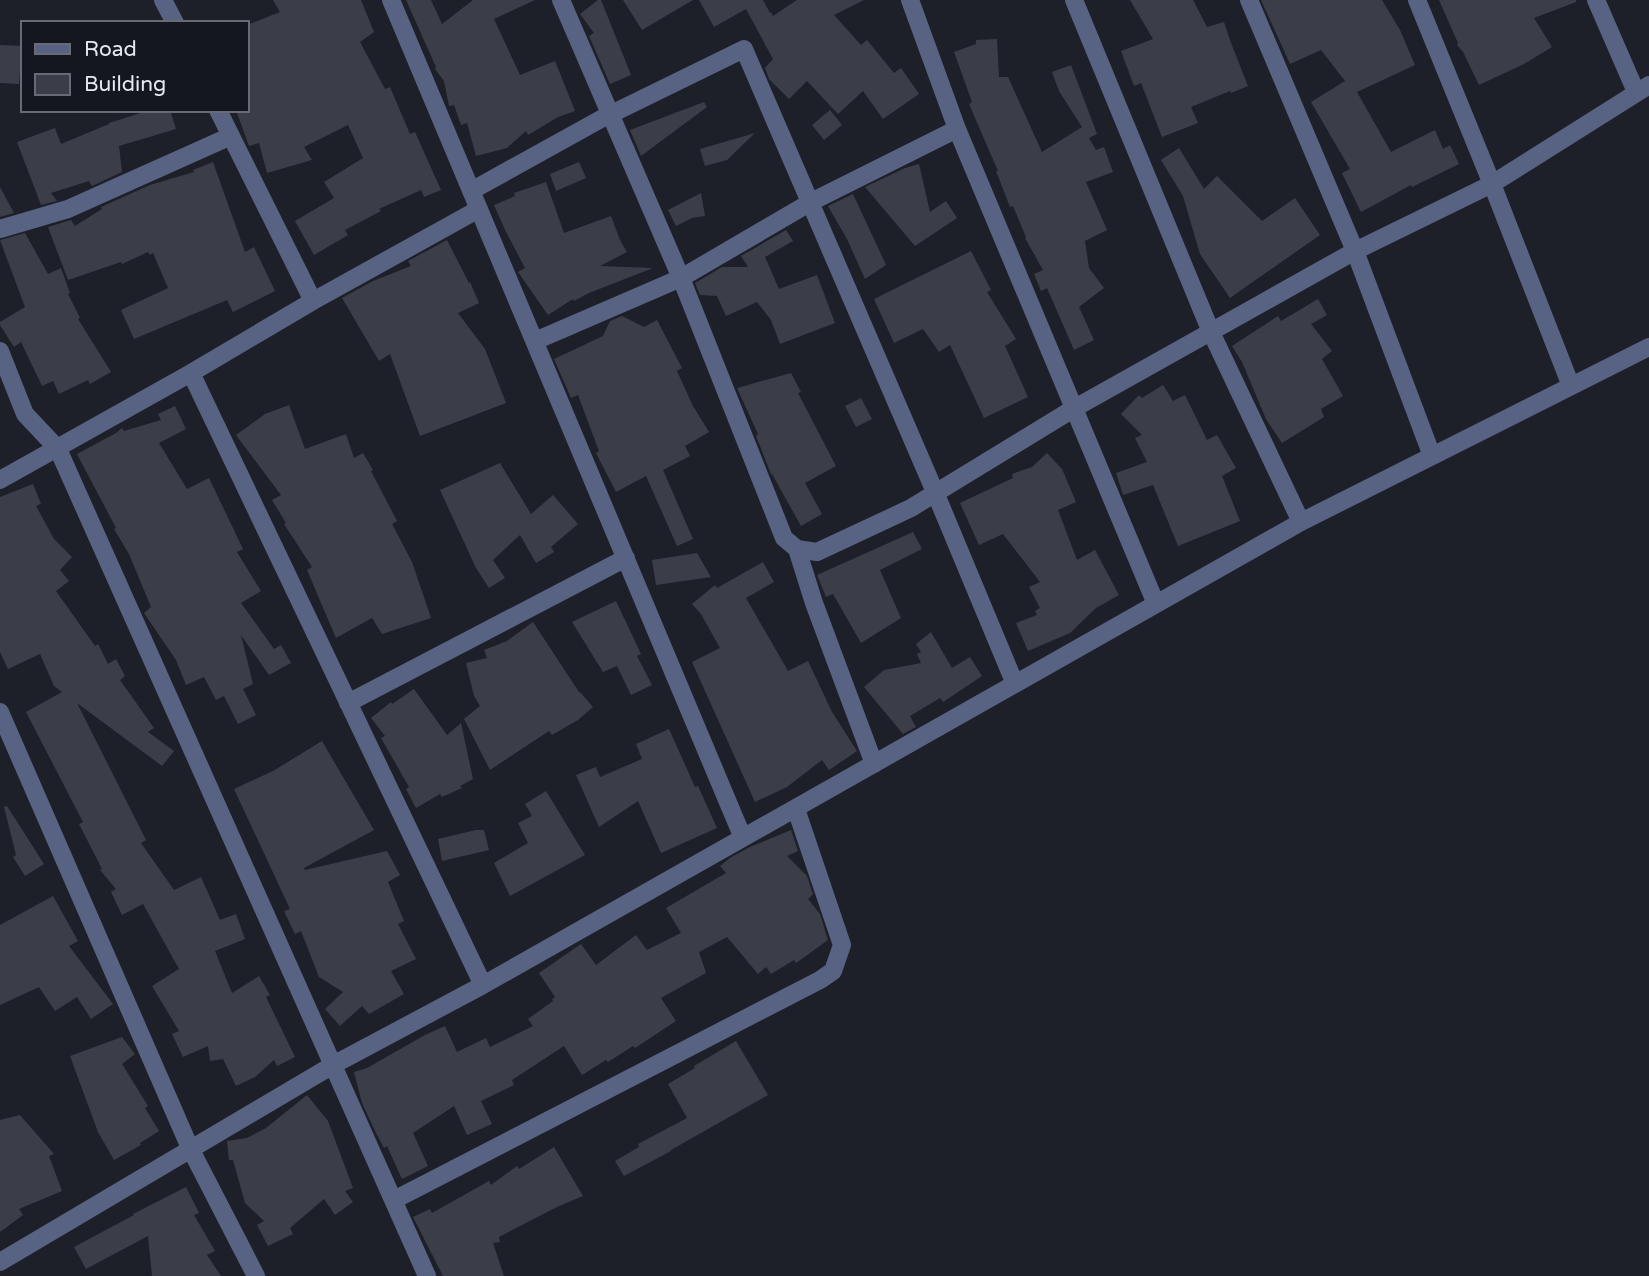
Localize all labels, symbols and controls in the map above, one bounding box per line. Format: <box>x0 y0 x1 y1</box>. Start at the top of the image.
legend <box>21 21 248 112</box>
text: Road <box>84 37 137 62</box>
text: Building <box>84 72 166 97</box>

